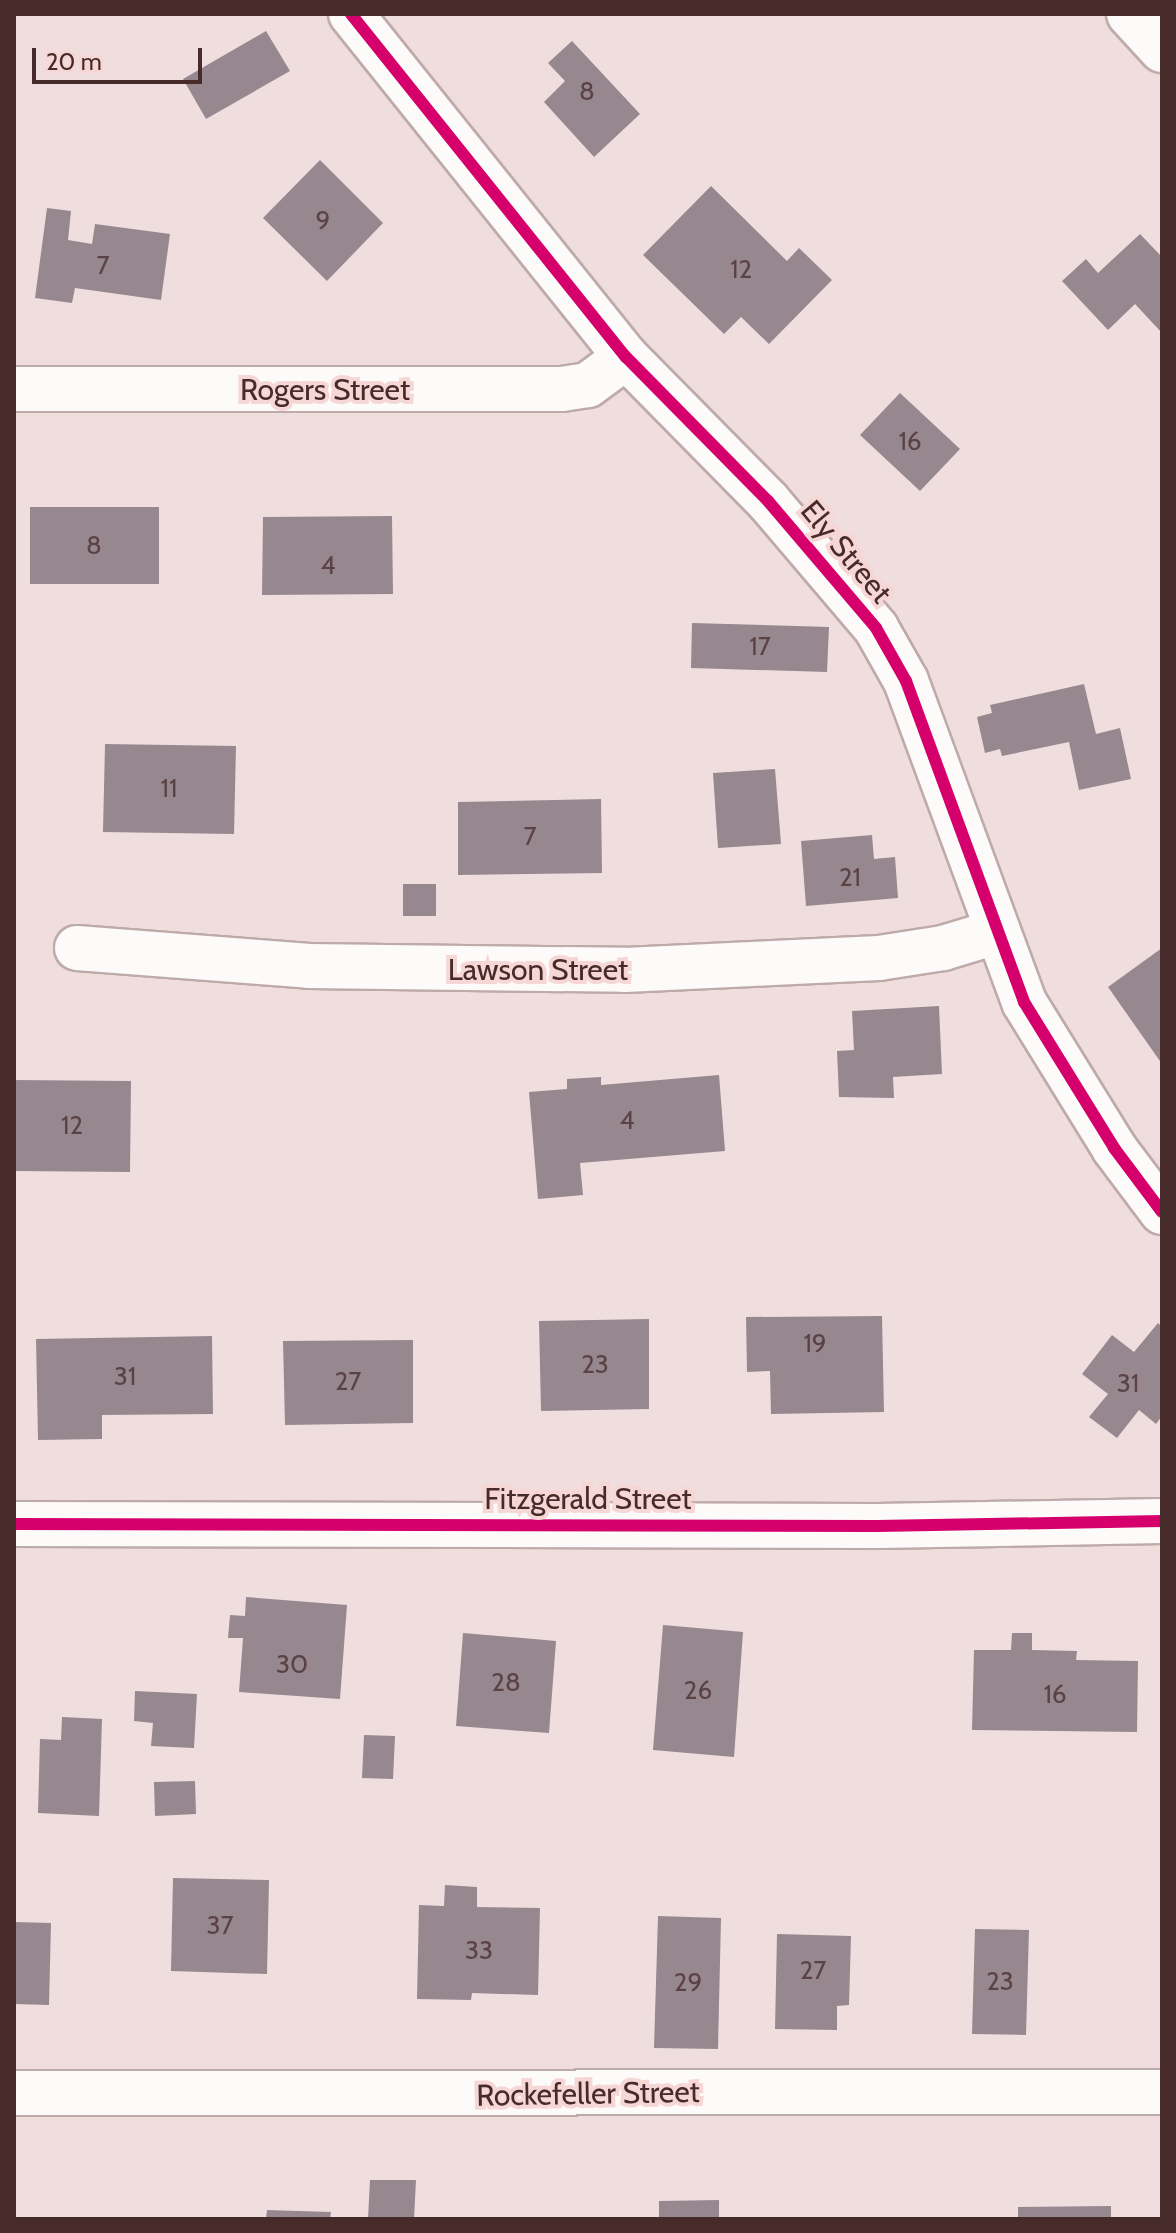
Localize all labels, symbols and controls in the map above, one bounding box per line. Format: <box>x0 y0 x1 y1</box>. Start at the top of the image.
scale bar <box>36 32 206 82</box>
text: 20 m <box>46 47 102 76</box>
house number: 8 <box>579 76 595 108</box>
house number: 9 <box>316 205 330 237</box>
house number: 7 <box>96 250 110 282</box>
house number: 12 <box>730 254 752 286</box>
street label: Rogers Street <box>240 372 410 408</box>
house number: 16 <box>898 426 922 458</box>
street label: Ely Street <box>793 494 899 610</box>
house number: 8 <box>86 530 102 562</box>
house number: 4 <box>320 550 336 582</box>
house number: 17 <box>749 631 771 663</box>
house number: 11 <box>161 773 177 805</box>
house number: 7 <box>523 821 537 853</box>
house number: 21 <box>839 862 861 894</box>
street label: Lawson Street <box>448 952 628 988</box>
house number: 4 <box>619 1105 635 1137</box>
house number: 12 <box>61 1110 83 1142</box>
house number: 19 <box>803 1328 827 1360</box>
house number: 23 <box>581 1349 609 1381</box>
house number: 31 <box>114 1361 136 1393</box>
house number: 27 <box>335 1366 361 1398</box>
house number: 31 <box>1117 1368 1139 1400</box>
street label: Fitzgerald Street <box>484 1481 692 1517</box>
house number: 30 <box>276 1649 308 1681</box>
house number: 28 <box>491 1667 521 1699</box>
house number: 26 <box>684 1675 712 1707</box>
house number: 16 <box>1043 1679 1067 1711</box>
house number: 37 <box>206 1910 234 1942</box>
house number: 33 <box>465 1935 493 1967</box>
house number: 27 <box>800 1955 826 1987</box>
house number: 23 <box>986 1966 1014 1998</box>
house number: 29 <box>674 1967 702 1999</box>
street label: Rockefeller Street <box>476 2074 700 2114</box>

